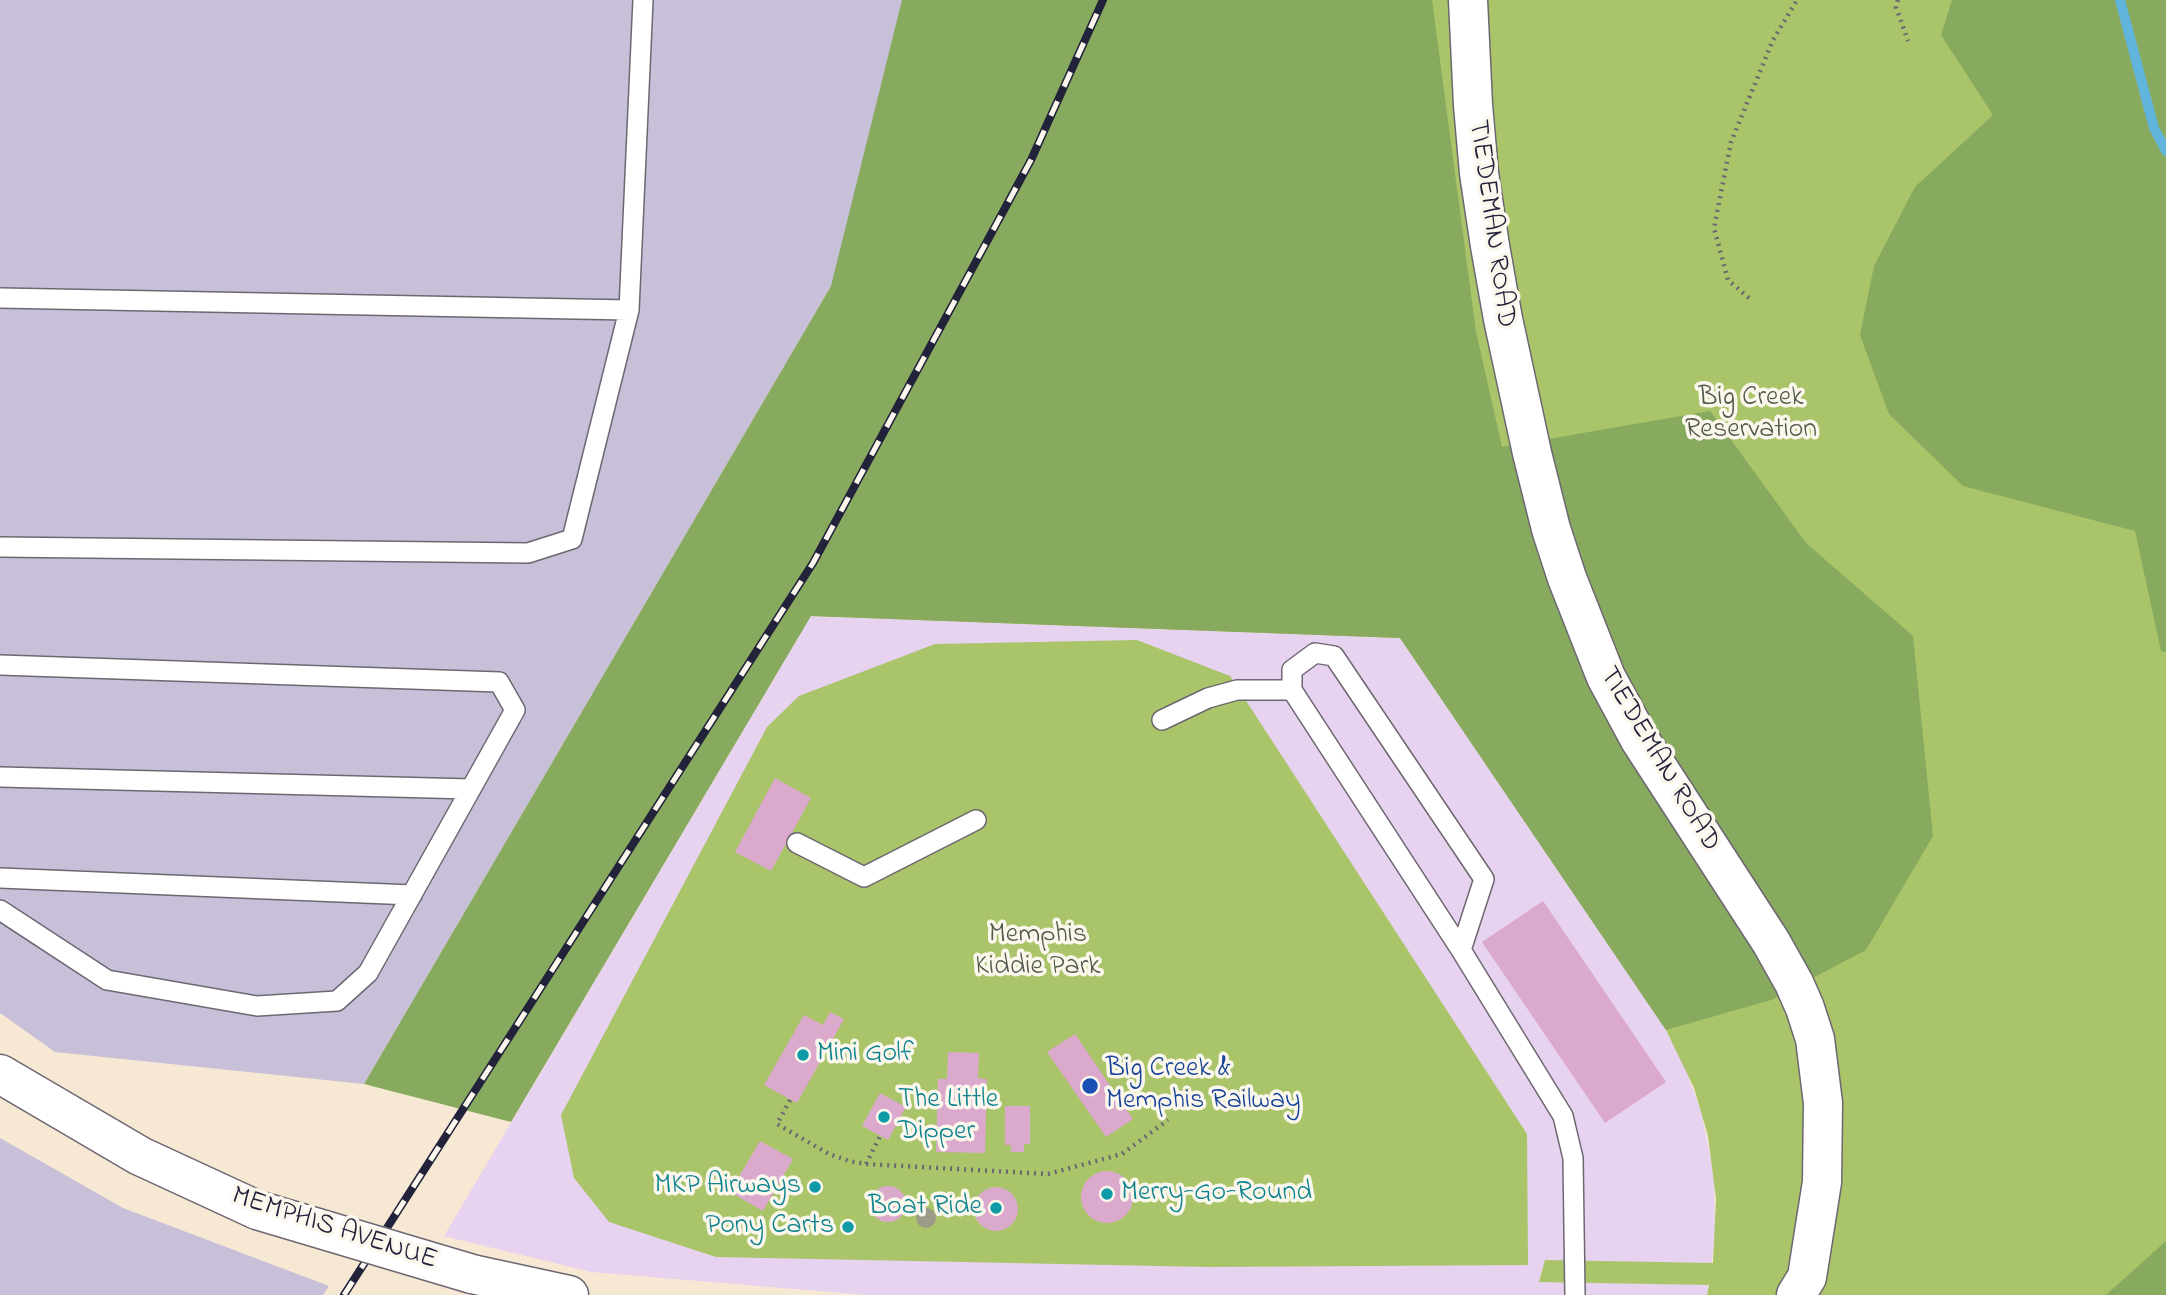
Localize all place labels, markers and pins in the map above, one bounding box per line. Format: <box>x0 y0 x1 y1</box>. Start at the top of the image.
place label: Mini Golf <box>817 1038 914 1072</box>
marker: Mini Golf <box>795 1047 811 1063</box>
place label: Big Creek & Memphis Railway <box>1106 1053 1301 1119</box>
marker: Big Creek & Memphis Railway <box>1080 1076 1100 1096</box>
place label: The Little Dipper <box>898 1084 998 1150</box>
marker: The Little Dipper <box>876 1109 892 1125</box>
place label: MKP Airways <box>655 1170 801 1204</box>
place label: Merry-Go-Round <box>1121 1177 1312 1211</box>
marker: MKP Airways <box>807 1179 823 1195</box>
marker: Merry-Go-Round <box>1099 1186 1115 1202</box>
place label: Boat Ride <box>868 1191 982 1225</box>
marker: Boat Ride <box>988 1200 1004 1216</box>
place label: Pony Carts <box>706 1210 834 1244</box>
marker: Pony Carts <box>840 1219 856 1235</box>

